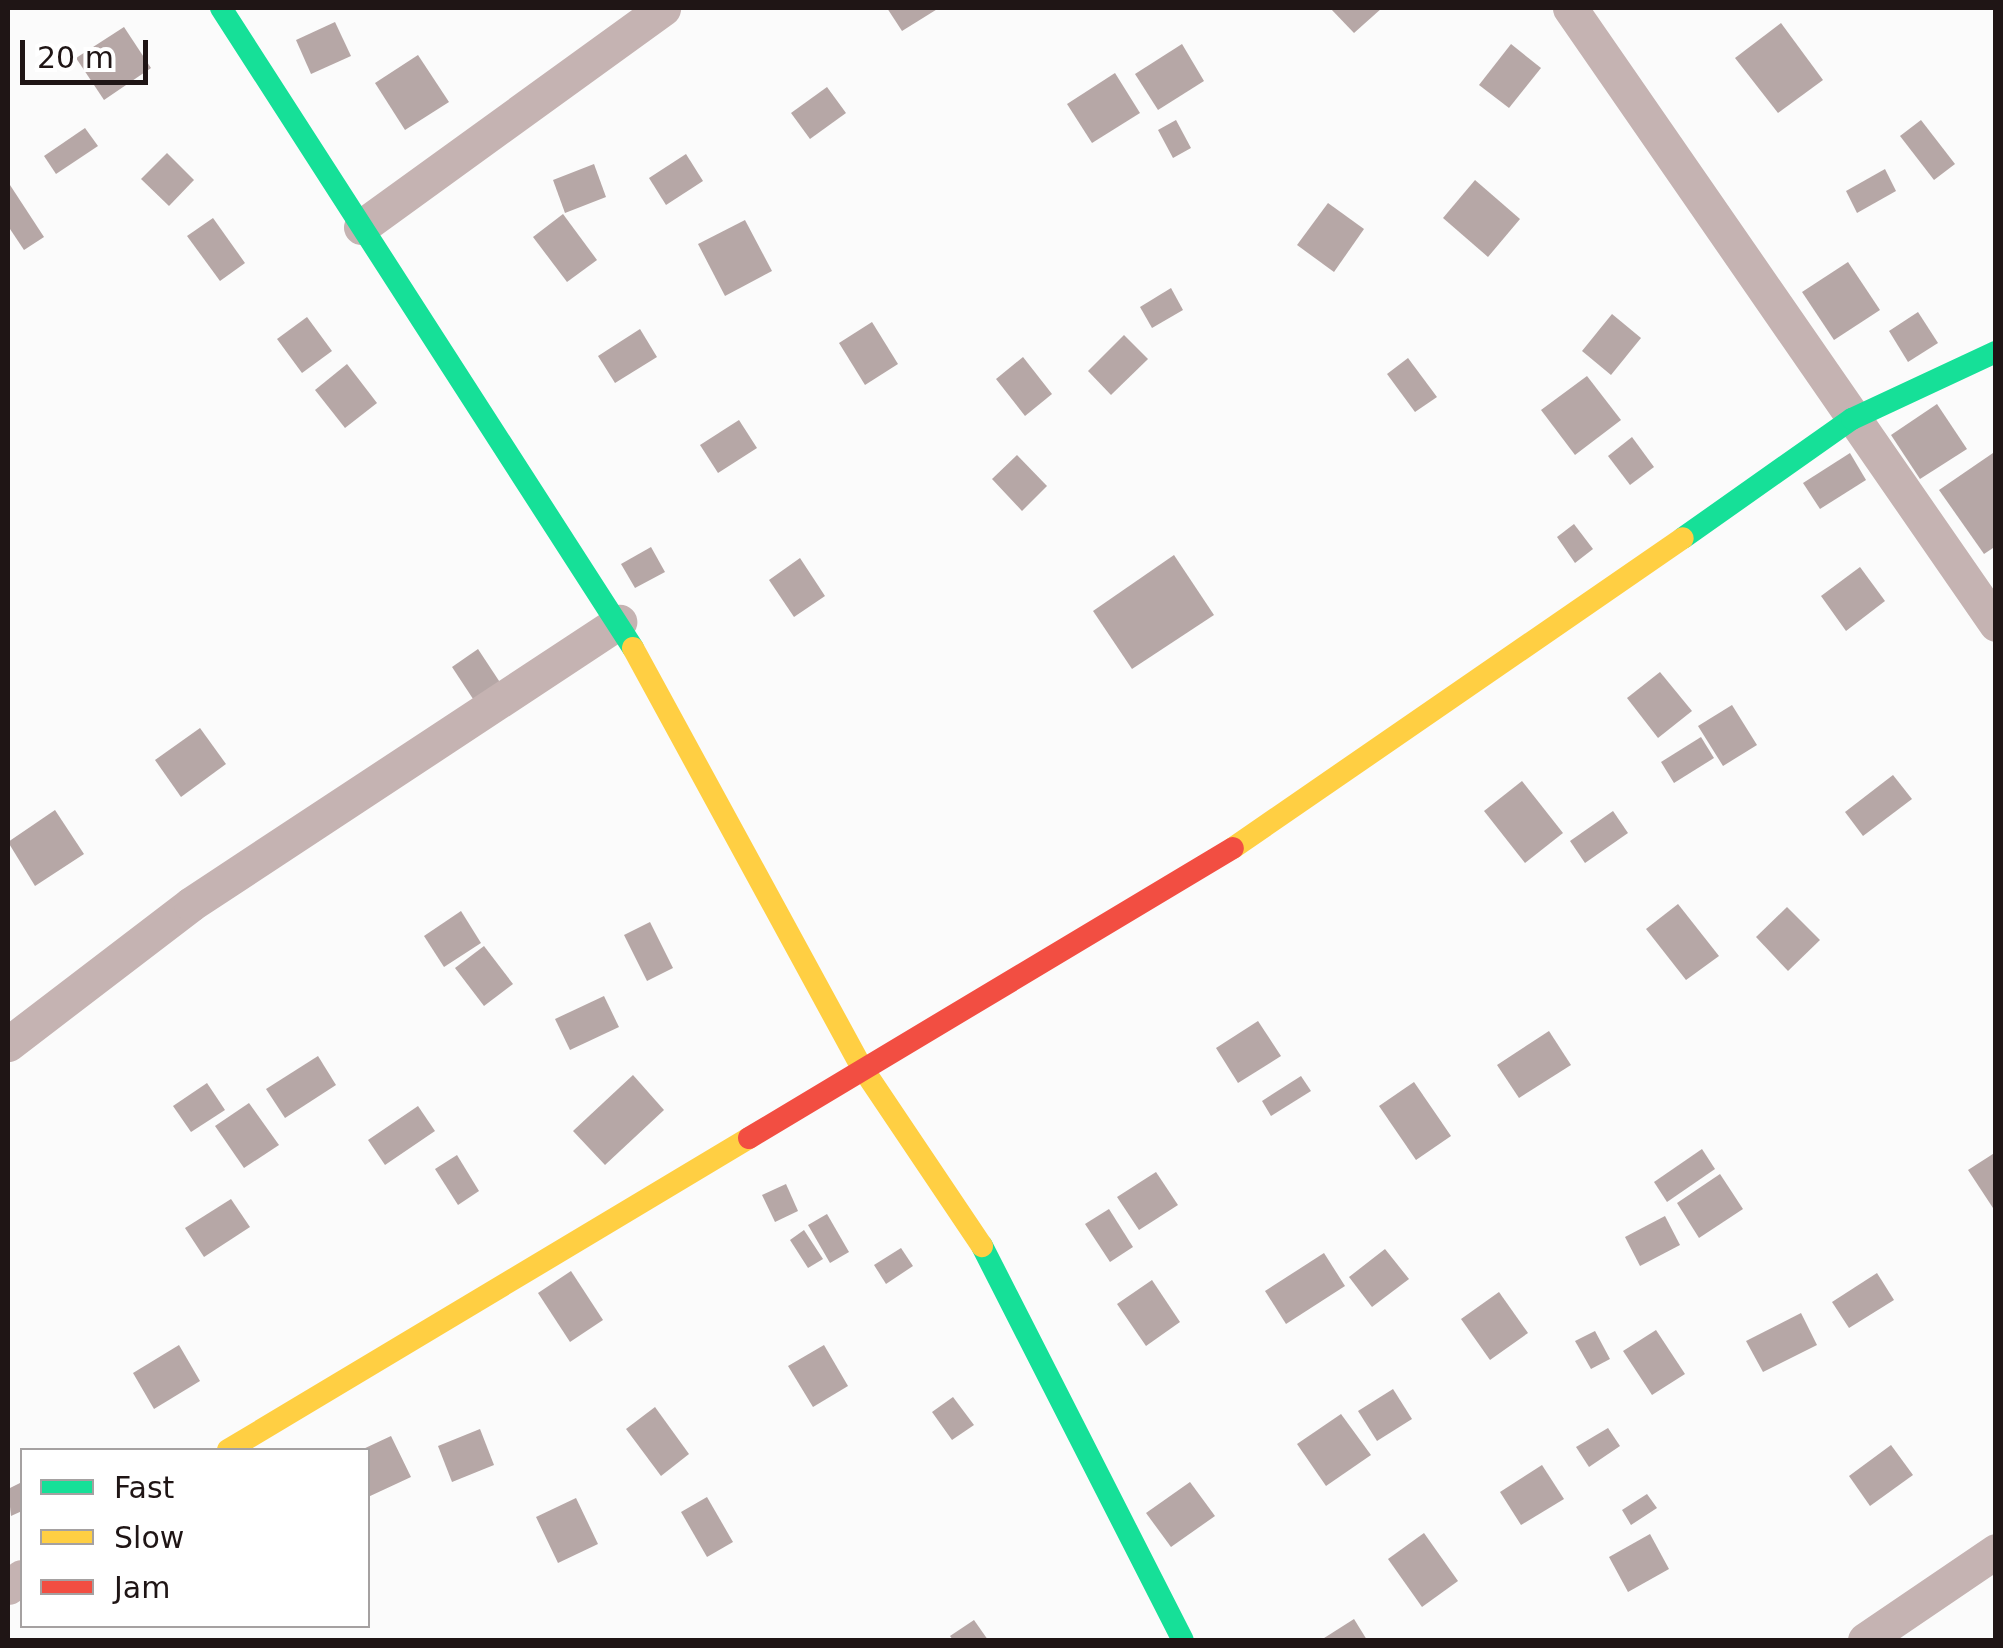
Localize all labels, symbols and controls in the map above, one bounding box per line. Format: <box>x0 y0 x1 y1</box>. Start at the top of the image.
scale bar <box>25 20 152 82</box>
text: 20 m <box>37 40 114 75</box>
legend <box>20 1448 370 1628</box>
text: Fast <box>114 1470 174 1505</box>
text: Slow <box>114 1520 184 1555</box>
text: Jam <box>114 1570 170 1605</box>

